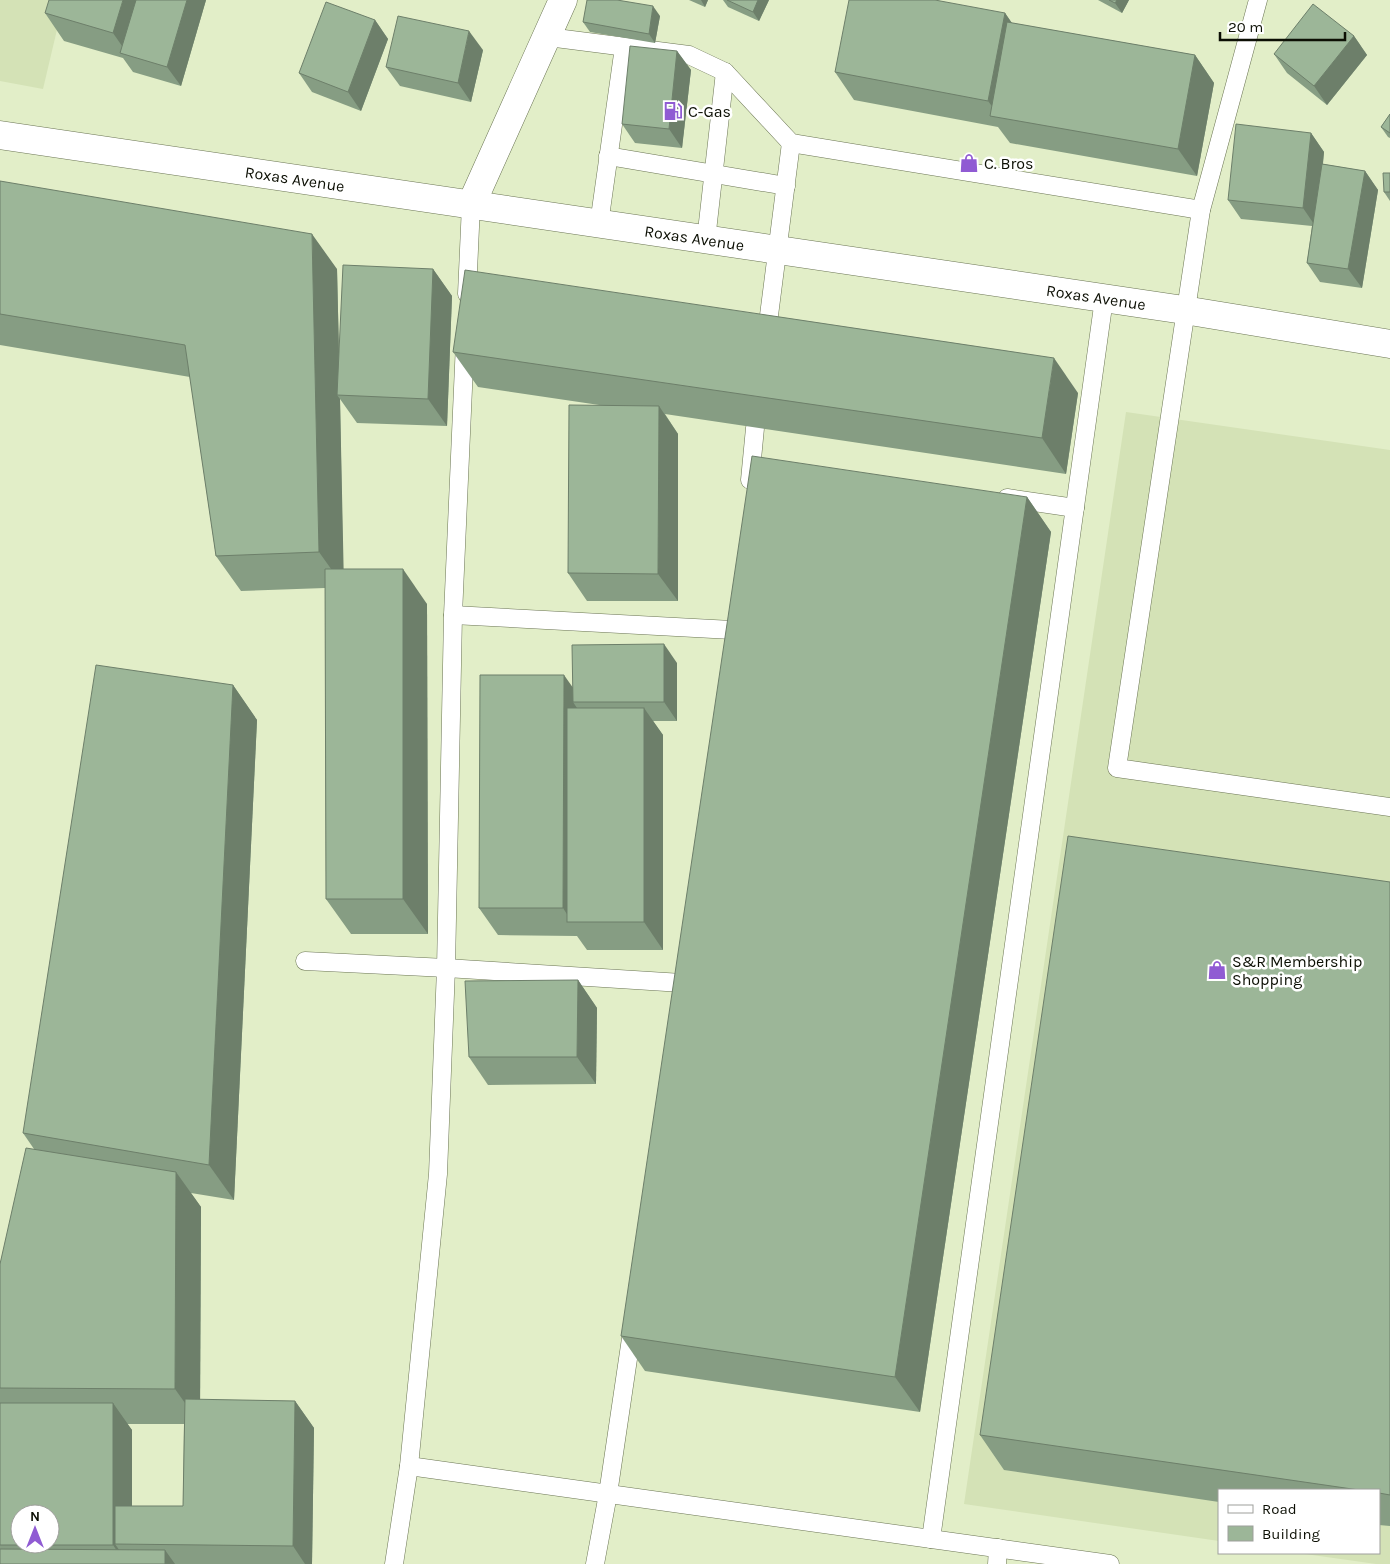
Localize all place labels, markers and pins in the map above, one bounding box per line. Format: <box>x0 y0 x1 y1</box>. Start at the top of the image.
fuel station icon: C-Gas <box>662 100 684 122</box>
place label: C-Gas <box>688 102 731 121</box>
shop icon: C. Bros <box>958 152 980 174</box>
place label: C. Bros <box>984 154 1033 173</box>
place label: S&R Membership Shopping <box>1232 952 1362 989</box>
shop icon: S&R Membership Shopping <box>1206 959 1228 981</box>

